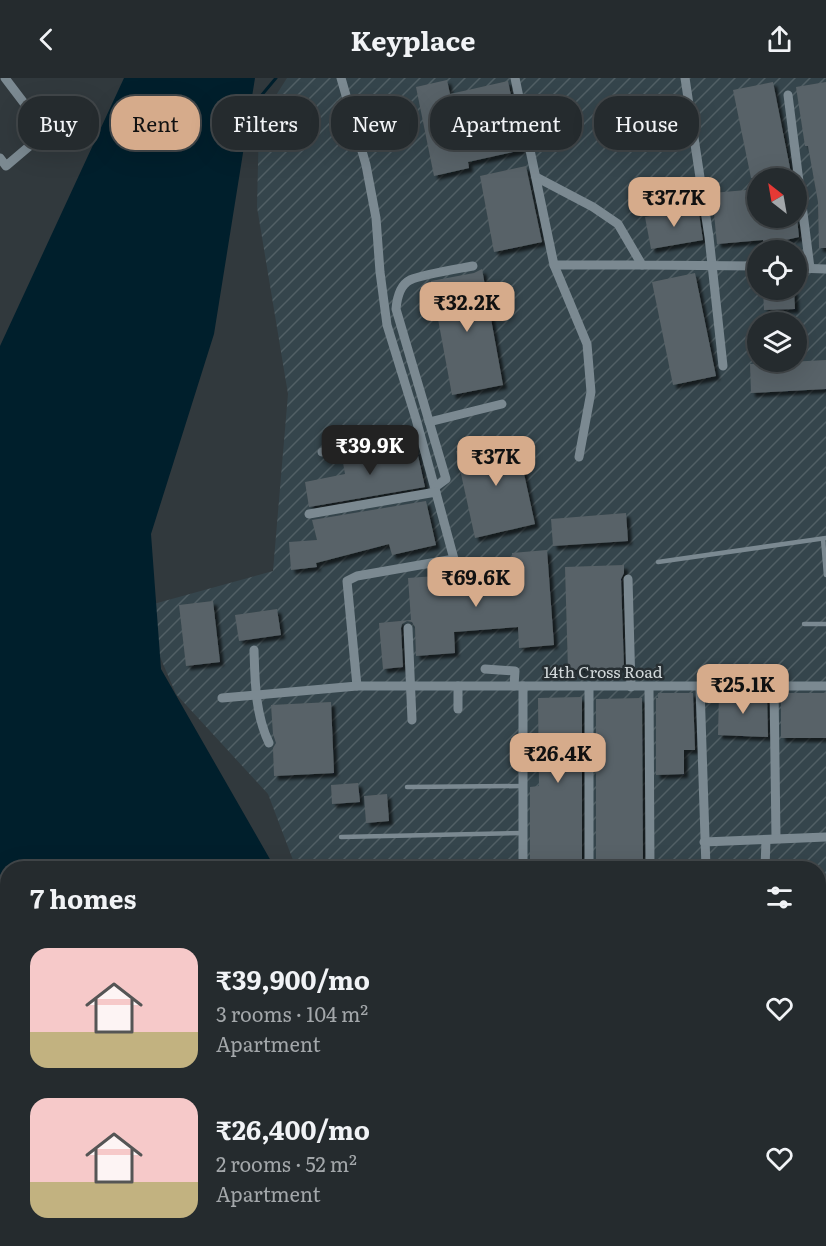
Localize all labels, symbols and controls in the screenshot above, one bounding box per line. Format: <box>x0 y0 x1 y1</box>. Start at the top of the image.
text: Keyplace <box>351 19 475 59</box>
icon: back <box>30 23 63 56</box>
icon: share <box>763 23 796 56</box>
chip: Buy <box>18 96 99 150</box>
chip: Rent <box>111 96 200 150</box>
chip: Filters <box>212 96 319 150</box>
chip: New <box>331 96 418 150</box>
chip: Apartment <box>430 96 582 150</box>
chip: House <box>594 96 699 150</box>
north arrow <box>747 168 807 228</box>
map controls <box>747 168 807 372</box>
pin: ₹37.7K <box>625 177 723 228</box>
text: ₹37.7K <box>642 181 706 211</box>
button: locate <box>747 240 807 300</box>
pin: ₹32.2K <box>418 282 516 333</box>
text: ₹32.2K <box>434 286 500 316</box>
button: layers <box>747 312 807 372</box>
pin: ₹39.9K <box>321 425 419 476</box>
text: ₹39.9K <box>336 429 404 459</box>
pin: ₹37K <box>460 436 532 487</box>
text: ₹37K <box>471 440 521 470</box>
pin: ₹69.6K <box>427 557 525 608</box>
text: ₹69.6K <box>441 561 511 591</box>
street label: 14th Cross Road <box>543 659 663 683</box>
pin: ₹25.1K <box>694 664 792 715</box>
text: ₹25.1K <box>711 668 775 698</box>
pin: ₹26.4K <box>509 733 607 784</box>
text: ₹26.4K <box>524 737 592 767</box>
text: 7 homes <box>30 878 136 917</box>
icon: filters <box>763 881 796 914</box>
text: ₹39,900/mo <box>216 959 370 998</box>
icon: home <box>78 972 150 1044</box>
icon: heart <box>763 992 796 1025</box>
text: 3 rooms · 104 m² <box>216 998 368 1028</box>
text: Apartment <box>216 1028 321 1058</box>
text: ₹26,400/mo <box>216 1109 370 1148</box>
icon: home <box>78 1122 150 1194</box>
icon: heart <box>763 1142 796 1175</box>
text: 2 rooms · 52 m² <box>216 1148 357 1178</box>
text: Apartment <box>216 1178 321 1208</box>

